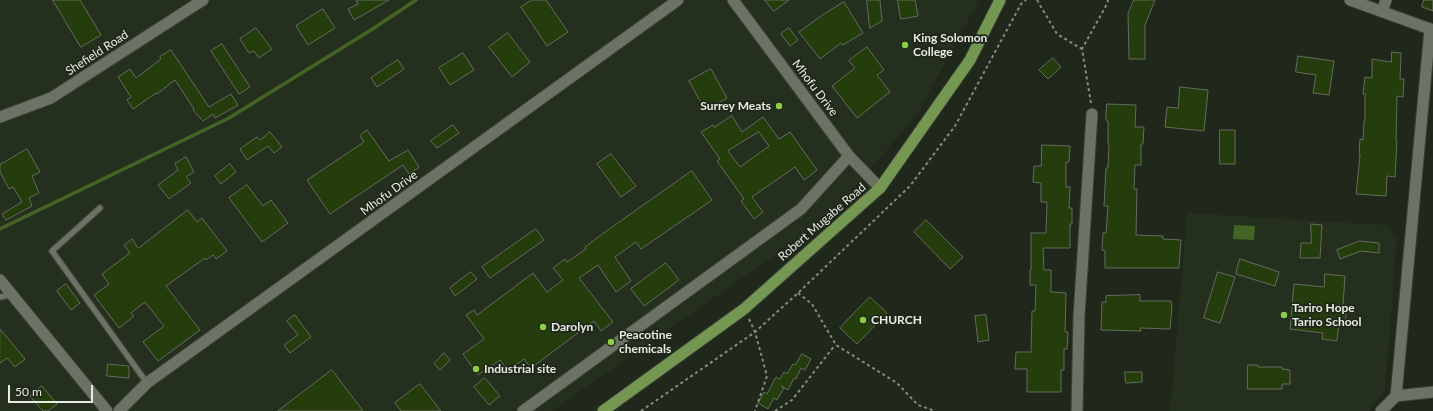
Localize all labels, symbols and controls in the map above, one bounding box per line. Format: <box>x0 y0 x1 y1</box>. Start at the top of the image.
street label: Shefield Road <box>63 27 131 79</box>
place label: King Solomon College <box>913 31 987 59</box>
marker: King Solomon College <box>900 40 910 50</box>
street label: Mhofu Drive <box>789 57 841 119</box>
place label: Surrey Meats <box>700 99 771 113</box>
marker: Surrey Meats <box>774 101 784 111</box>
street label: Mhofu Drive <box>358 167 420 219</box>
street label: Robert Mugabe Road <box>775 180 869 264</box>
place label: Tariro Hope Tariro School <box>1292 301 1361 329</box>
marker: Tariro Hope Tariro School <box>1279 310 1289 320</box>
place label: CHURCH <box>871 313 922 327</box>
marker: CHURCH <box>858 315 868 325</box>
place label: Darolyn <box>551 320 593 334</box>
marker: Darolyn <box>538 322 548 332</box>
place label: Peacotine chemicals <box>619 328 672 356</box>
marker: Peacotine chemicals <box>606 337 616 347</box>
place label: Industrial site <box>484 362 556 376</box>
marker: Industrial site <box>471 364 481 374</box>
scale bar <box>10 377 95 403</box>
text: 50 m <box>15 384 42 399</box>

